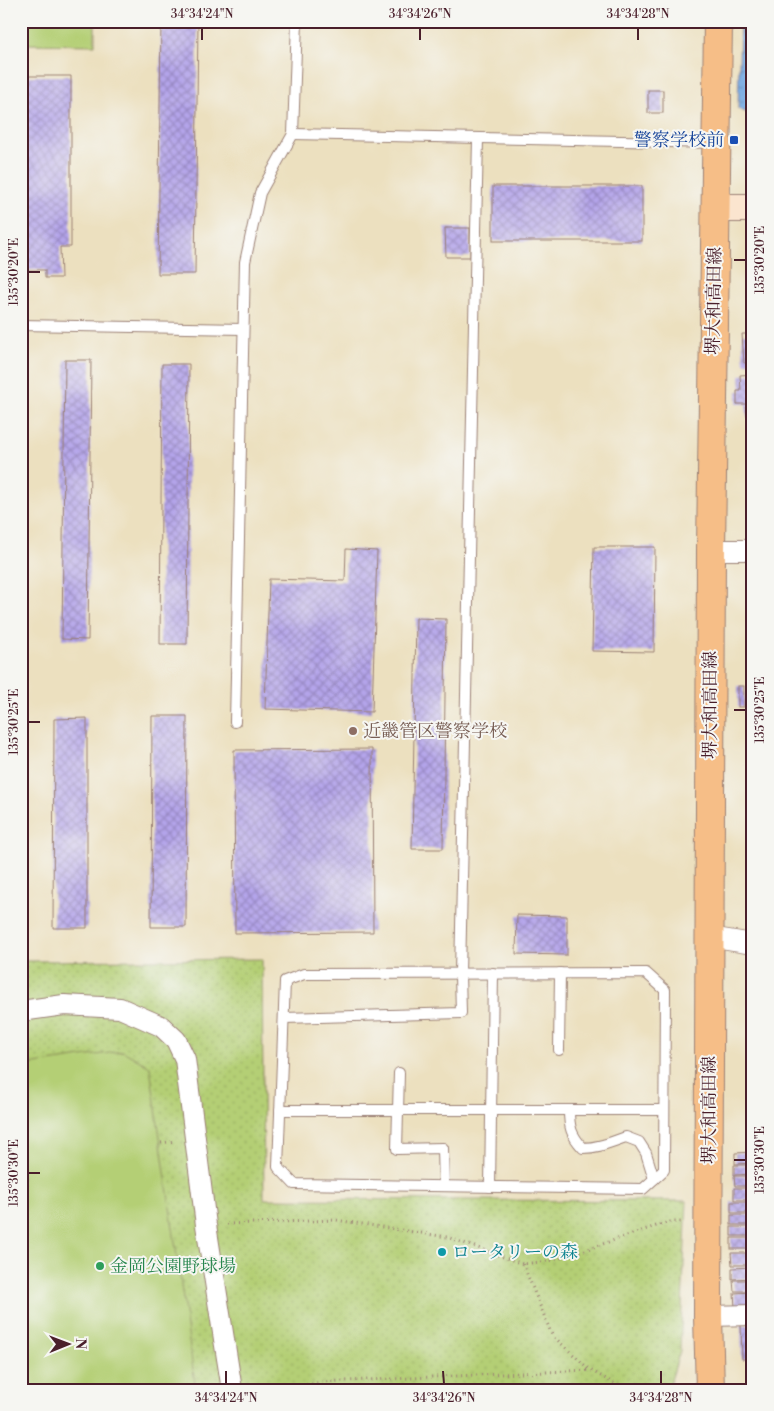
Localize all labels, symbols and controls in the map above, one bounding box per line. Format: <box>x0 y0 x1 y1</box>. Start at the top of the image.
text: 34°34'24"N <box>171 7 233 22</box>
text: 34°34'26"N <box>389 7 451 22</box>
text: 34°34'28"N <box>607 7 669 22</box>
place label: 警察学校前 <box>634 129 724 152</box>
marker: 警察学校前 <box>728 134 740 146</box>
text: 135°30'20"E <box>753 226 768 294</box>
text: 135°30'20"E <box>7 238 22 306</box>
street label: 堺大和高田線 <box>702 247 726 355</box>
street label: 堺大和高田線 <box>699 651 722 759</box>
text: 135°30'25"E <box>753 677 768 743</box>
text: 135°30'25"E <box>7 689 22 755</box>
place label: 近畿管区警察学校 <box>363 720 507 743</box>
marker: 近畿管区警察学校 <box>347 725 359 737</box>
street label: 堺大和高田線 <box>698 1056 721 1164</box>
text: 135°30'30"E <box>753 1126 768 1194</box>
text: 135°30'30"E <box>7 1139 22 1207</box>
place label: ロータリーの森 <box>452 1241 578 1264</box>
marker: ロータリーの森 <box>436 1246 448 1258</box>
place label: 金岡公園野球場 <box>110 1255 236 1278</box>
marker: 金岡公園野球場 <box>94 1260 106 1272</box>
north arrow <box>42 1318 92 1368</box>
text: N <box>71 1338 89 1349</box>
text: 34°34'24"N <box>195 1391 257 1406</box>
text: 34°34'26"N <box>413 1391 475 1406</box>
text: 34°34'28"N <box>630 1391 692 1406</box>

